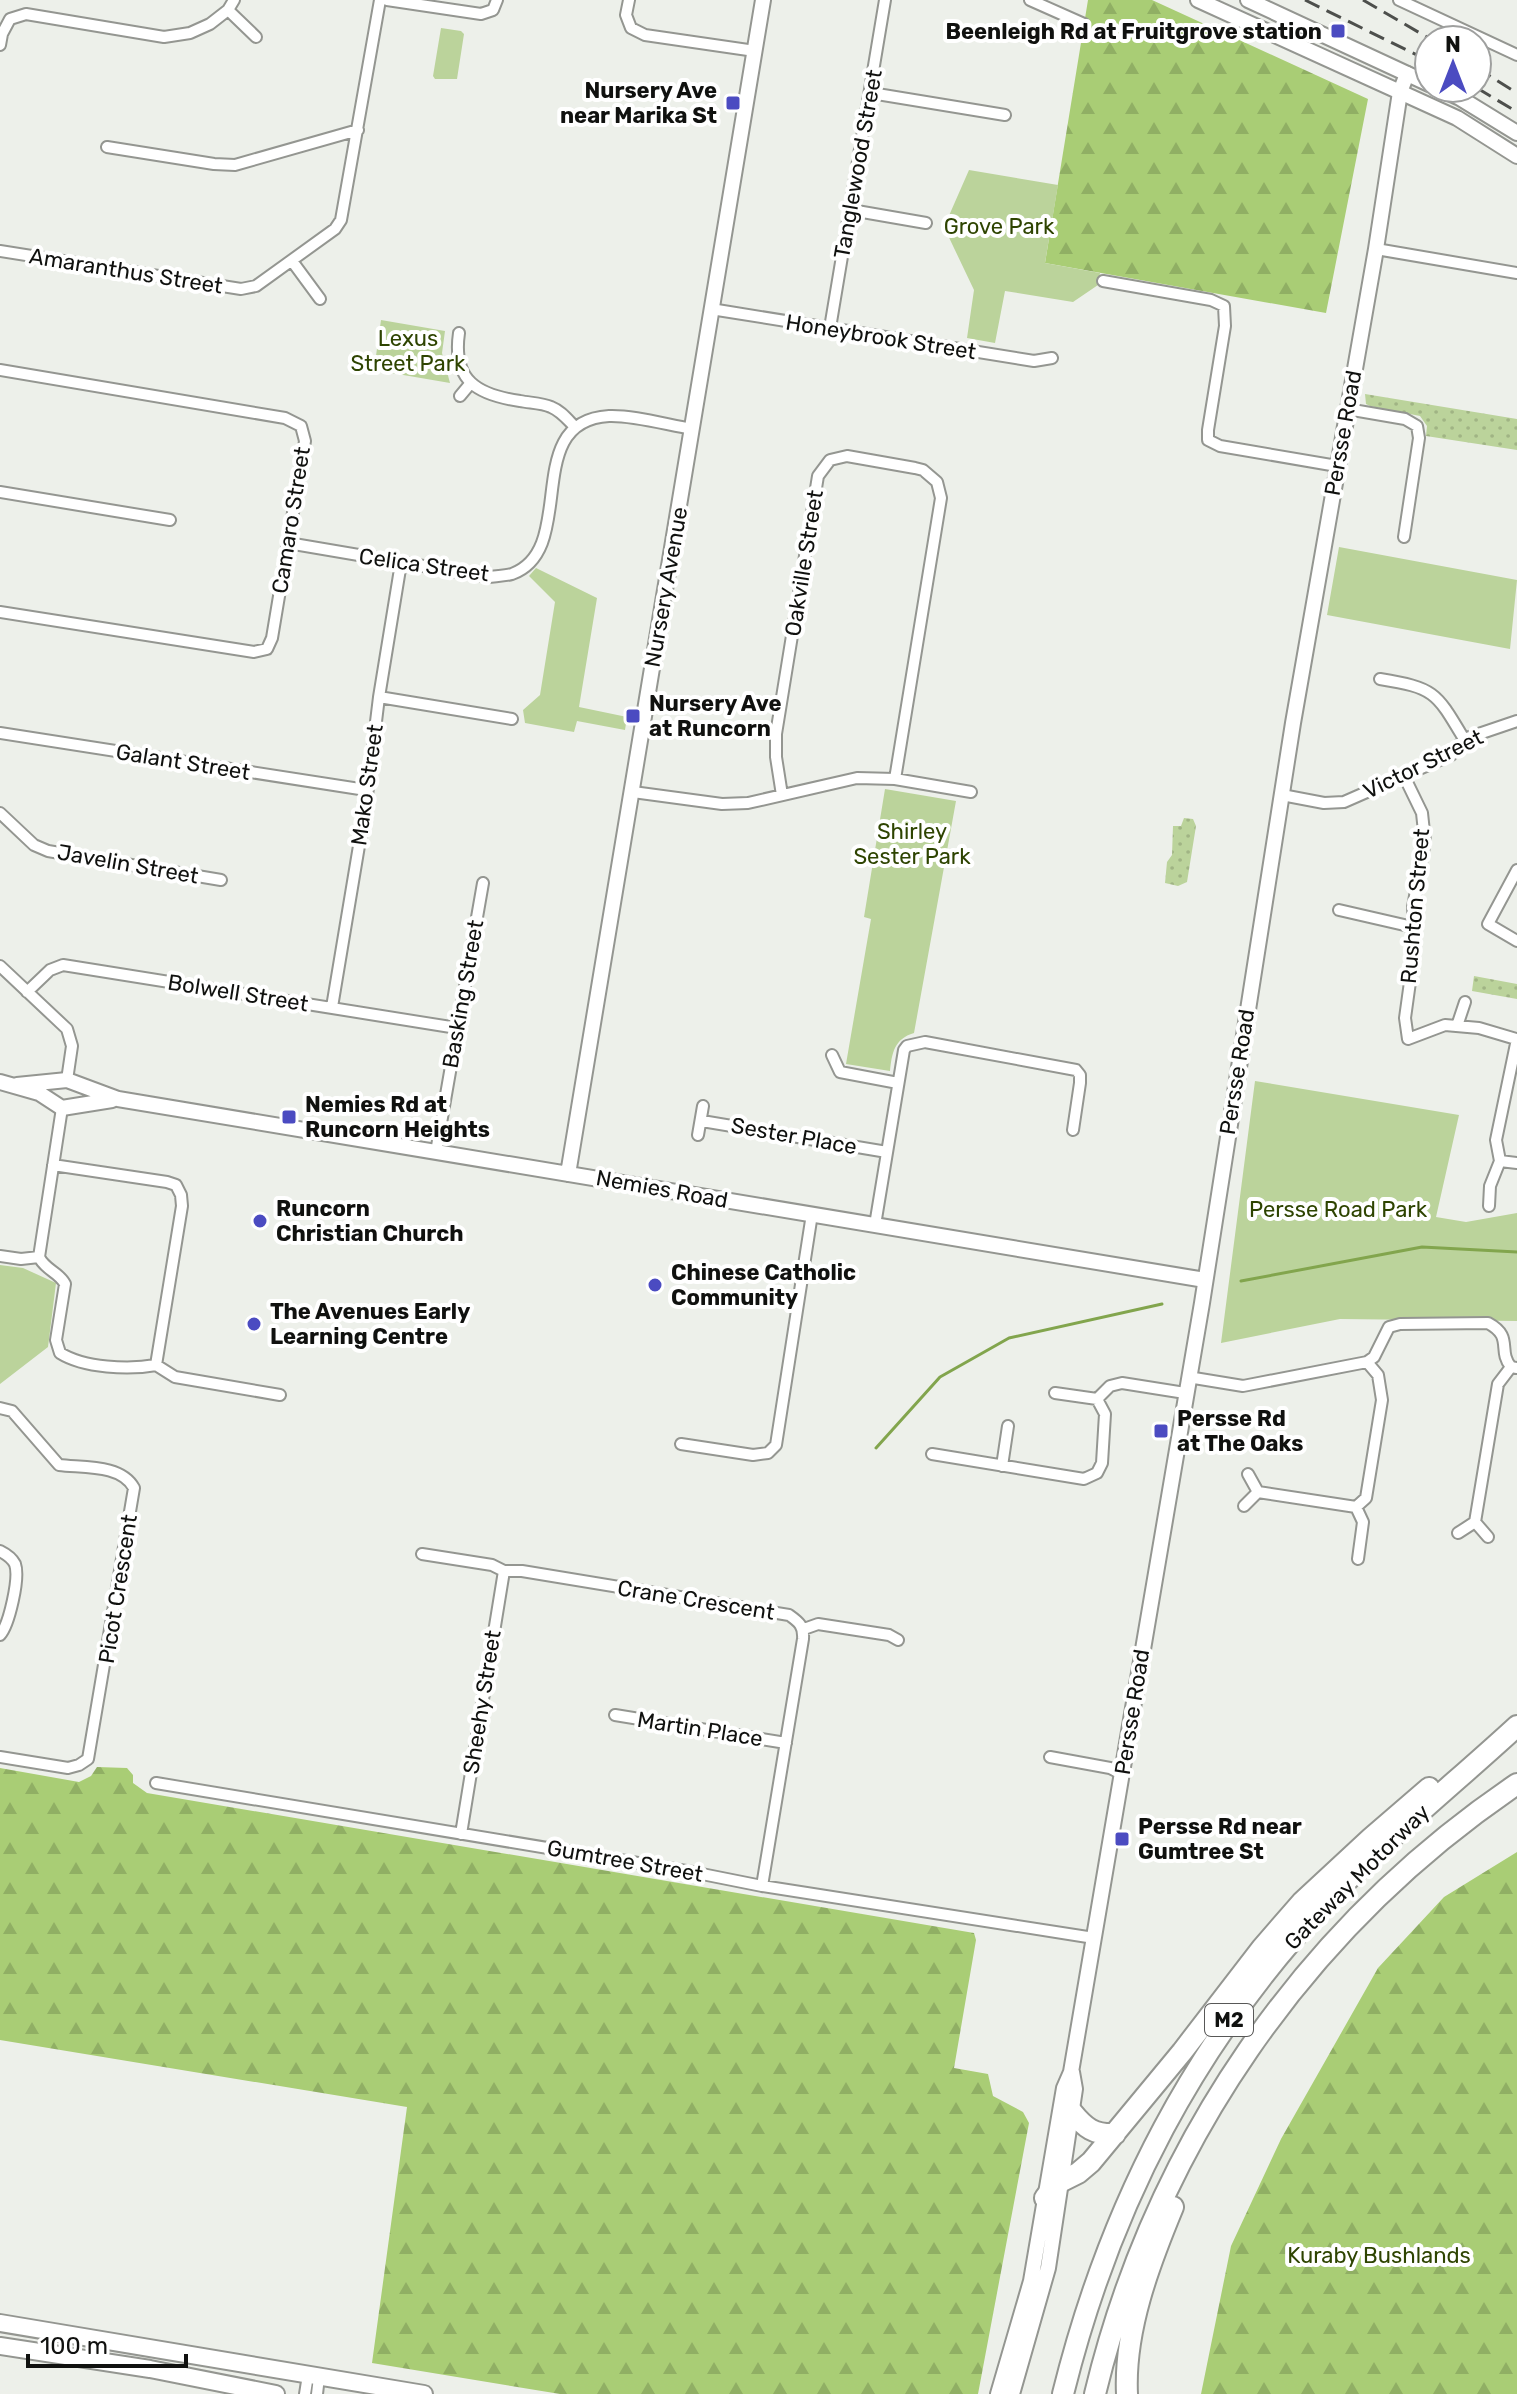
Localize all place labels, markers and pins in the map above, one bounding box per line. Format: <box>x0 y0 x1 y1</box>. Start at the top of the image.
place label: Beenleigh Rd at Fruitgrove station <box>945 18 1322 45</box>
marker: Beenleigh Rd at Fruitgrove station <box>1329 22 1347 40</box>
place label: Nursery Ave near Marika St <box>560 77 717 129</box>
marker: Nursery Ave near Marika St <box>724 94 742 112</box>
place label: Nursery Ave at Runcorn <box>649 690 781 742</box>
marker: Nursery Ave at Runcorn <box>624 707 642 725</box>
place label: Nemies Rd at Runcorn Heights <box>305 1091 490 1143</box>
marker: Nemies Rd at Runcorn Heights <box>280 1108 298 1126</box>
place label: Runcorn Christian Church <box>276 1195 464 1247</box>
marker: Runcorn Christian Church <box>251 1212 269 1230</box>
place label: Chinese Catholic Community <box>671 1259 856 1311</box>
marker: Chinese Catholic Community <box>646 1276 664 1294</box>
place label: The Avenues Early Learning Centre <box>270 1298 470 1350</box>
marker: The Avenues Early Learning Centre <box>245 1315 263 1333</box>
place label: Persse Rd at The Oaks <box>1177 1405 1303 1457</box>
marker: Persse Rd at The Oaks <box>1152 1422 1170 1440</box>
place label: Persse Rd near Gumtree St <box>1138 1813 1302 1865</box>
marker: Persse Rd near Gumtree St <box>1113 1830 1131 1848</box>

